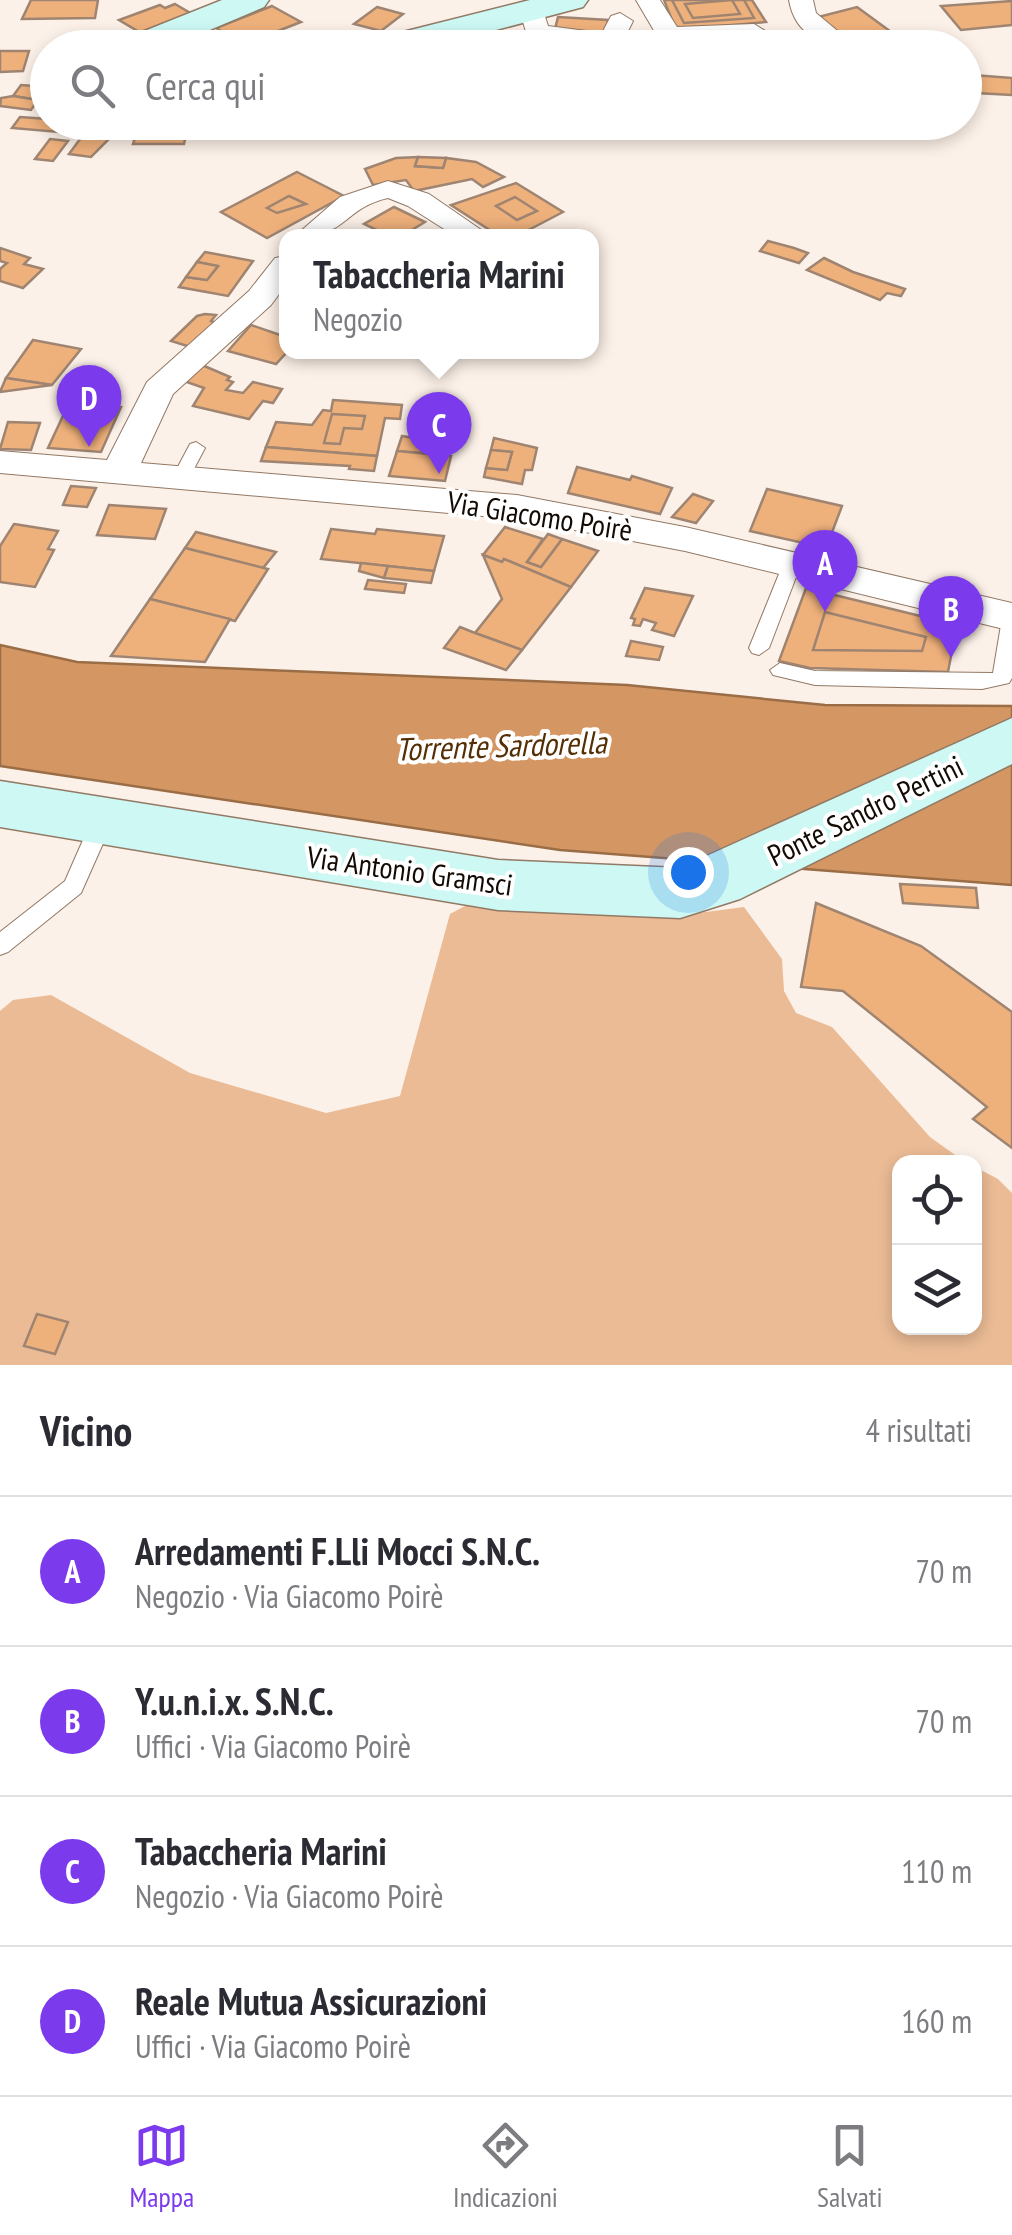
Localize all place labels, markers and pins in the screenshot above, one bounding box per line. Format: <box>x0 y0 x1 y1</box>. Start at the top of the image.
pin: D <box>56 364 122 447</box>
pin: C <box>406 392 472 474</box>
pin: A <box>792 530 858 612</box>
pin: B <box>918 576 984 658</box>

